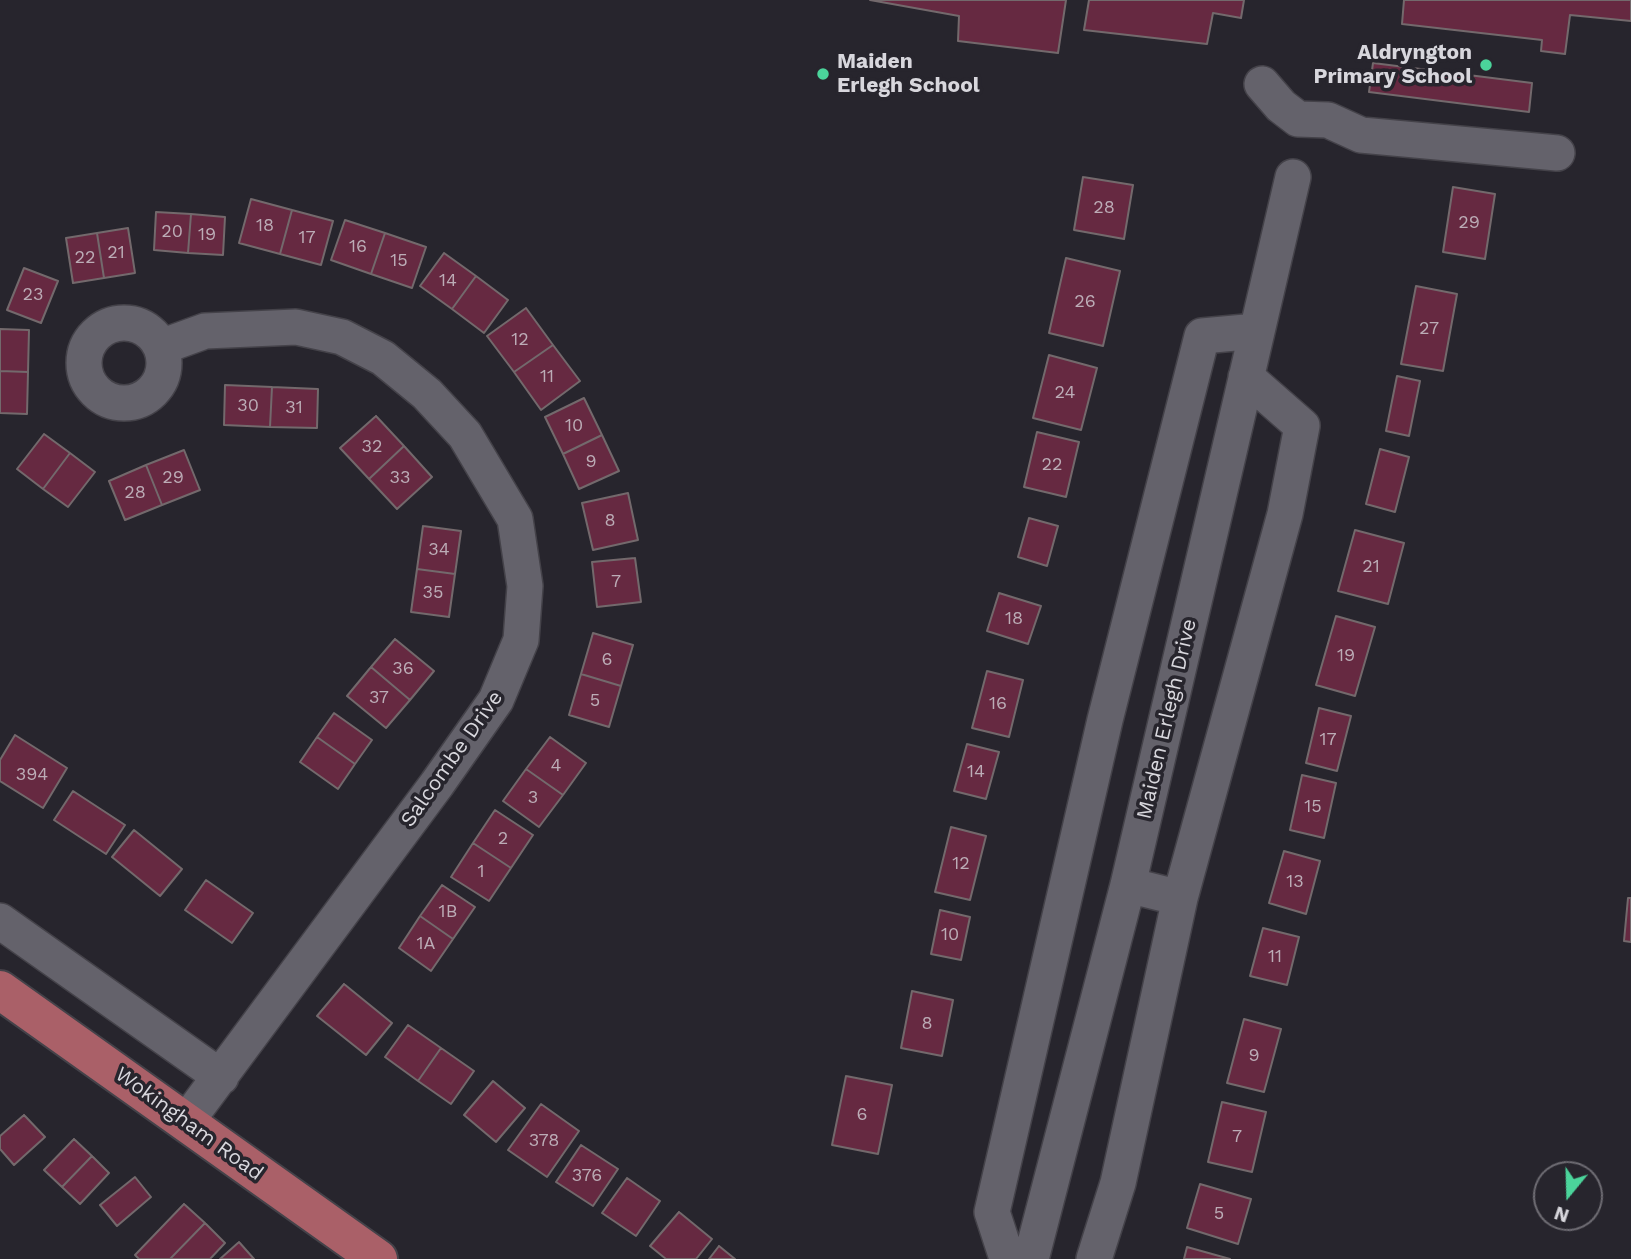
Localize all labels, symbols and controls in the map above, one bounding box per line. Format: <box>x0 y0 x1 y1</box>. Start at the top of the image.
place label: Aldryngton Primary School <box>1314 40 1472 90</box>
place label: Maiden Erlegh School <box>837 49 980 99</box>
marker: Aldryngton Primary School <box>1478 57 1494 73</box>
marker: Maiden Erlegh School <box>815 66 831 82</box>
house number: 28 <box>1093 197 1115 219</box>
house number: 29 <box>1458 212 1480 234</box>
house number: 18 <box>256 215 274 237</box>
house number: 20 <box>161 221 183 243</box>
house number: 19 <box>198 224 216 246</box>
house number: 17 <box>298 227 316 249</box>
house number: 16 <box>349 236 367 258</box>
house number: 21 <box>107 242 125 264</box>
house number: 22 <box>75 247 95 269</box>
house number: 15 <box>390 250 408 272</box>
house number: 14 <box>439 270 457 292</box>
house number: 23 <box>23 284 43 306</box>
house number: 26 <box>1074 291 1096 313</box>
house number: 27 <box>1419 318 1439 340</box>
house number: 12 <box>511 329 529 351</box>
house number: 11 <box>540 366 554 388</box>
house number: 24 <box>1055 382 1075 404</box>
house number: 30 <box>237 395 259 417</box>
house number: 31 <box>285 397 303 419</box>
house number: 10 <box>565 415 583 437</box>
house number: 32 <box>362 436 382 458</box>
house number: 9 <box>585 451 597 473</box>
house number: 22 <box>1042 454 1062 476</box>
house number: 29 <box>162 467 184 489</box>
house number: 33 <box>390 467 410 489</box>
house number: 28 <box>124 482 146 504</box>
house number: 8 <box>604 510 616 532</box>
house number: 34 <box>428 539 450 561</box>
house number: 21 <box>1362 556 1380 578</box>
house number: 7 <box>611 571 621 593</box>
house number: 35 <box>423 582 443 604</box>
house number: 18 <box>1005 608 1023 630</box>
street label: Maiden Erlegh Drive <box>1132 616 1202 822</box>
house number: 19 <box>1337 645 1355 667</box>
house number: 6 <box>602 649 612 671</box>
house number: 36 <box>392 658 414 680</box>
street label: Salcombe Drive <box>396 686 508 832</box>
house number: 37 <box>369 687 389 709</box>
house number: 5 <box>590 690 600 712</box>
house number: 16 <box>989 693 1007 715</box>
house number: 17 <box>1319 729 1337 751</box>
house number: 4 <box>551 755 561 777</box>
house number: 14 <box>967 761 985 783</box>
house number: 394 <box>16 764 48 786</box>
house number: 3 <box>528 787 538 809</box>
house number: 15 <box>1304 796 1322 818</box>
house number: 2 <box>498 828 508 850</box>
house number: 12 <box>952 853 970 875</box>
house number: 1 <box>477 861 485 883</box>
house number: 13 <box>1286 871 1304 893</box>
house number: 1B <box>439 901 457 923</box>
house number: 10 <box>941 924 959 946</box>
house number: 1A <box>417 933 435 955</box>
house number: 11 <box>1268 946 1282 968</box>
house number: 8 <box>921 1013 933 1035</box>
house number: 9 <box>1248 1045 1260 1067</box>
street label: Wokingham Road <box>110 1062 268 1186</box>
house number: 6 <box>857 1104 867 1126</box>
house number: 7 <box>1232 1126 1242 1148</box>
house number: 378 <box>529 1130 559 1152</box>
north arrow <box>1533 1161 1603 1231</box>
house number: 376 <box>572 1165 602 1187</box>
text: N <box>1551 1201 1572 1228</box>
house number: 5 <box>1214 1203 1224 1225</box>

